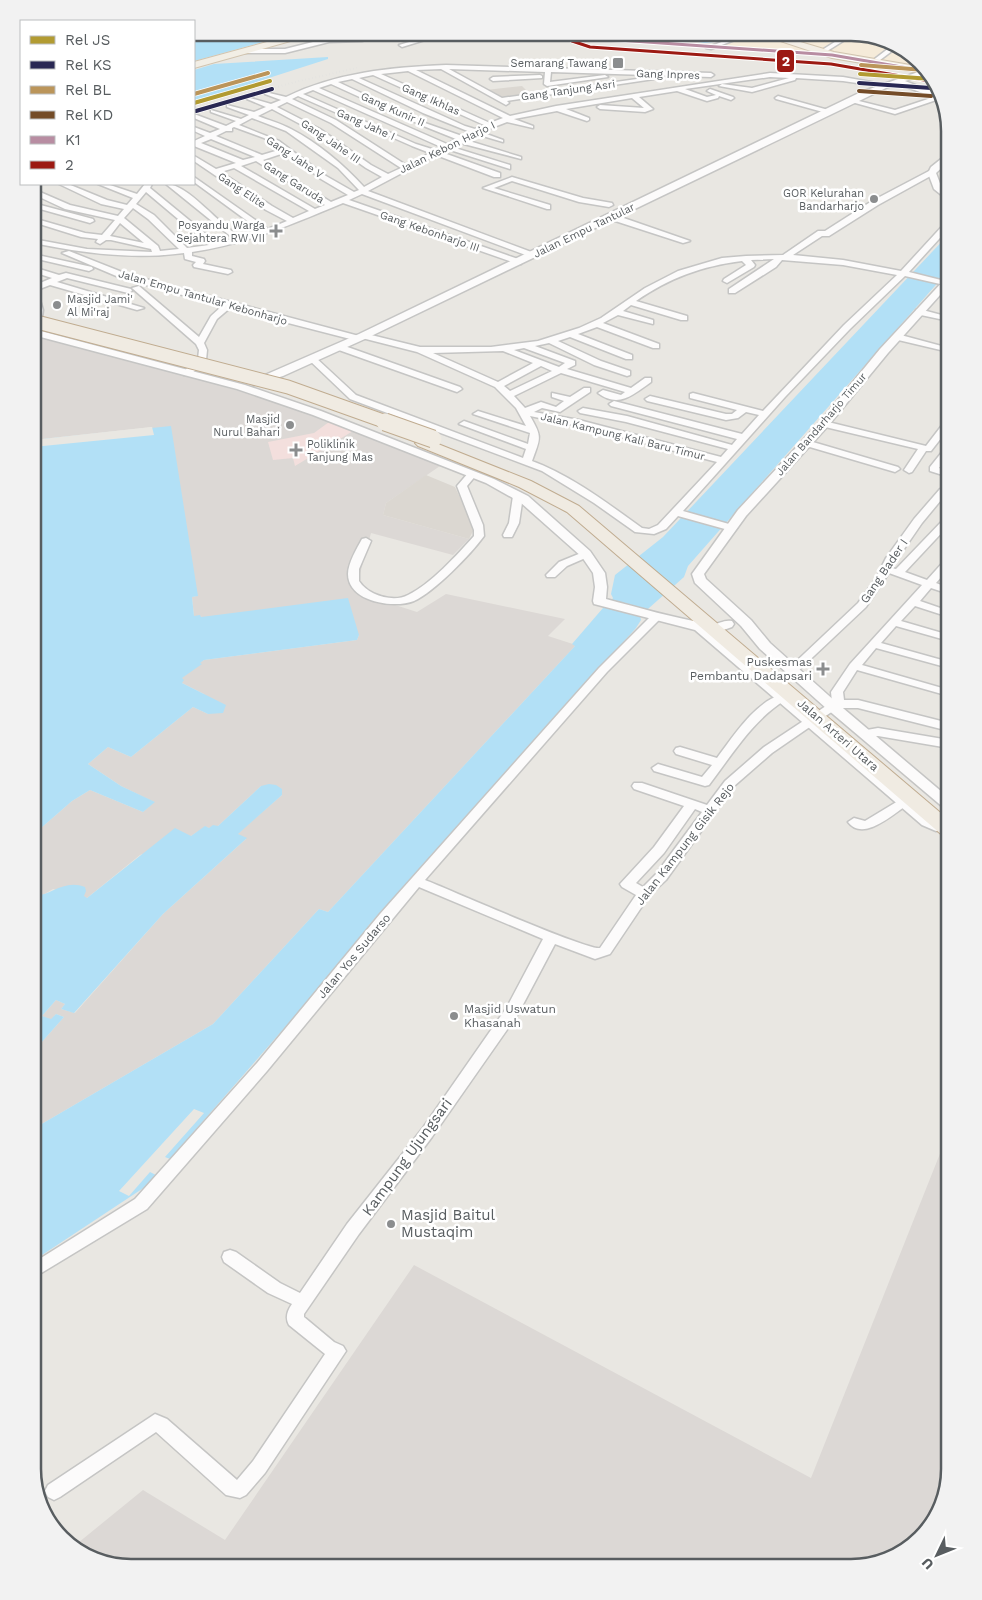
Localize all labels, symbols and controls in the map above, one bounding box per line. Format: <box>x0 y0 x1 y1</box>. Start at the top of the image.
legend <box>20 20 195 185</box>
text: Rel JS <box>65 31 110 49</box>
line badge: 2 <box>776 49 795 73</box>
text: 2 <box>782 53 790 69</box>
text: Rel KS <box>65 56 112 74</box>
marker: Semarang Tawang <box>611 56 625 70</box>
place label: Semarang Tawang <box>511 57 607 70</box>
street label: Gang Inpres <box>636 67 700 82</box>
street label: Gang Tanjung Asri <box>520 77 616 104</box>
text: Rel BL <box>65 81 111 99</box>
street label: Gang Ikhlas <box>400 81 462 118</box>
street label: Gang Kunir II <box>359 90 427 129</box>
text: Rel KD <box>65 106 113 124</box>
street label: Gang Jahe I <box>334 106 397 143</box>
street label: Gang Jahe III <box>298 117 363 166</box>
street label: Jalan Kebon Harjo I <box>397 119 497 176</box>
text: K1 <box>65 131 81 149</box>
street label: Gang Jahe V <box>264 133 326 181</box>
text: 2 <box>65 156 74 174</box>
street label: Gang Garuda <box>261 159 327 206</box>
street label: Gang Elite <box>215 170 268 211</box>
place label: GOR Kelurahan Bandarharjo <box>783 187 864 213</box>
marker: GOR Kelurahan Bandarharjo <box>868 193 880 205</box>
street label: Jalan Empu Tantular <box>531 200 637 261</box>
street label: Gang Kebonharjo III <box>378 208 481 255</box>
place label: Posyandu Warga Sejahtera RW VII <box>176 219 265 245</box>
marker: Posyandu Warga Sejahtera RW VII <box>269 224 283 238</box>
street label: Jalan Empu Tantular Kebonharjo <box>117 267 289 328</box>
place label: Masjid Jami' Al Mi'raj <box>67 293 133 319</box>
marker: Masjid Jami' Al Mi'raj <box>51 299 63 311</box>
street label: Jalan Bandarharjo Timur <box>773 370 870 478</box>
street label: Jalan Kampung Kali Baru Timur <box>539 410 707 463</box>
place label: Masjid Nurul Bahari <box>213 413 280 439</box>
marker: Masjid Nurul Bahari <box>284 419 296 431</box>
place label: Poliklinik Tanjung Mas <box>307 438 373 464</box>
marker: Poliklinik Tanjung Mas <box>289 443 303 457</box>
street label: Gang Bader I <box>857 536 911 606</box>
place label: Puskesmas Pembantu Dadapsari <box>690 655 812 683</box>
marker: Puskesmas Pembantu Dadapsari <box>816 662 830 676</box>
street label: Jalan Arteri Utara <box>794 696 882 774</box>
street label: Jalan Kampung Gisik Rejo <box>633 780 737 908</box>
street label: Jalan Yos Sudarso <box>315 911 393 1001</box>
place label: Masjid Uswatun Khasanah <box>464 1002 556 1030</box>
marker: Masjid Uswatun Khasanah <box>448 1010 460 1022</box>
street label: Kampung Ujungsari <box>358 1095 456 1219</box>
place label: Masjid Baitul Mustaqim <box>401 1206 495 1241</box>
marker: Masjid Baitul Mustaqim <box>385 1218 397 1230</box>
north arrow <box>912 1530 962 1580</box>
text: U <box>918 1555 937 1573</box>

